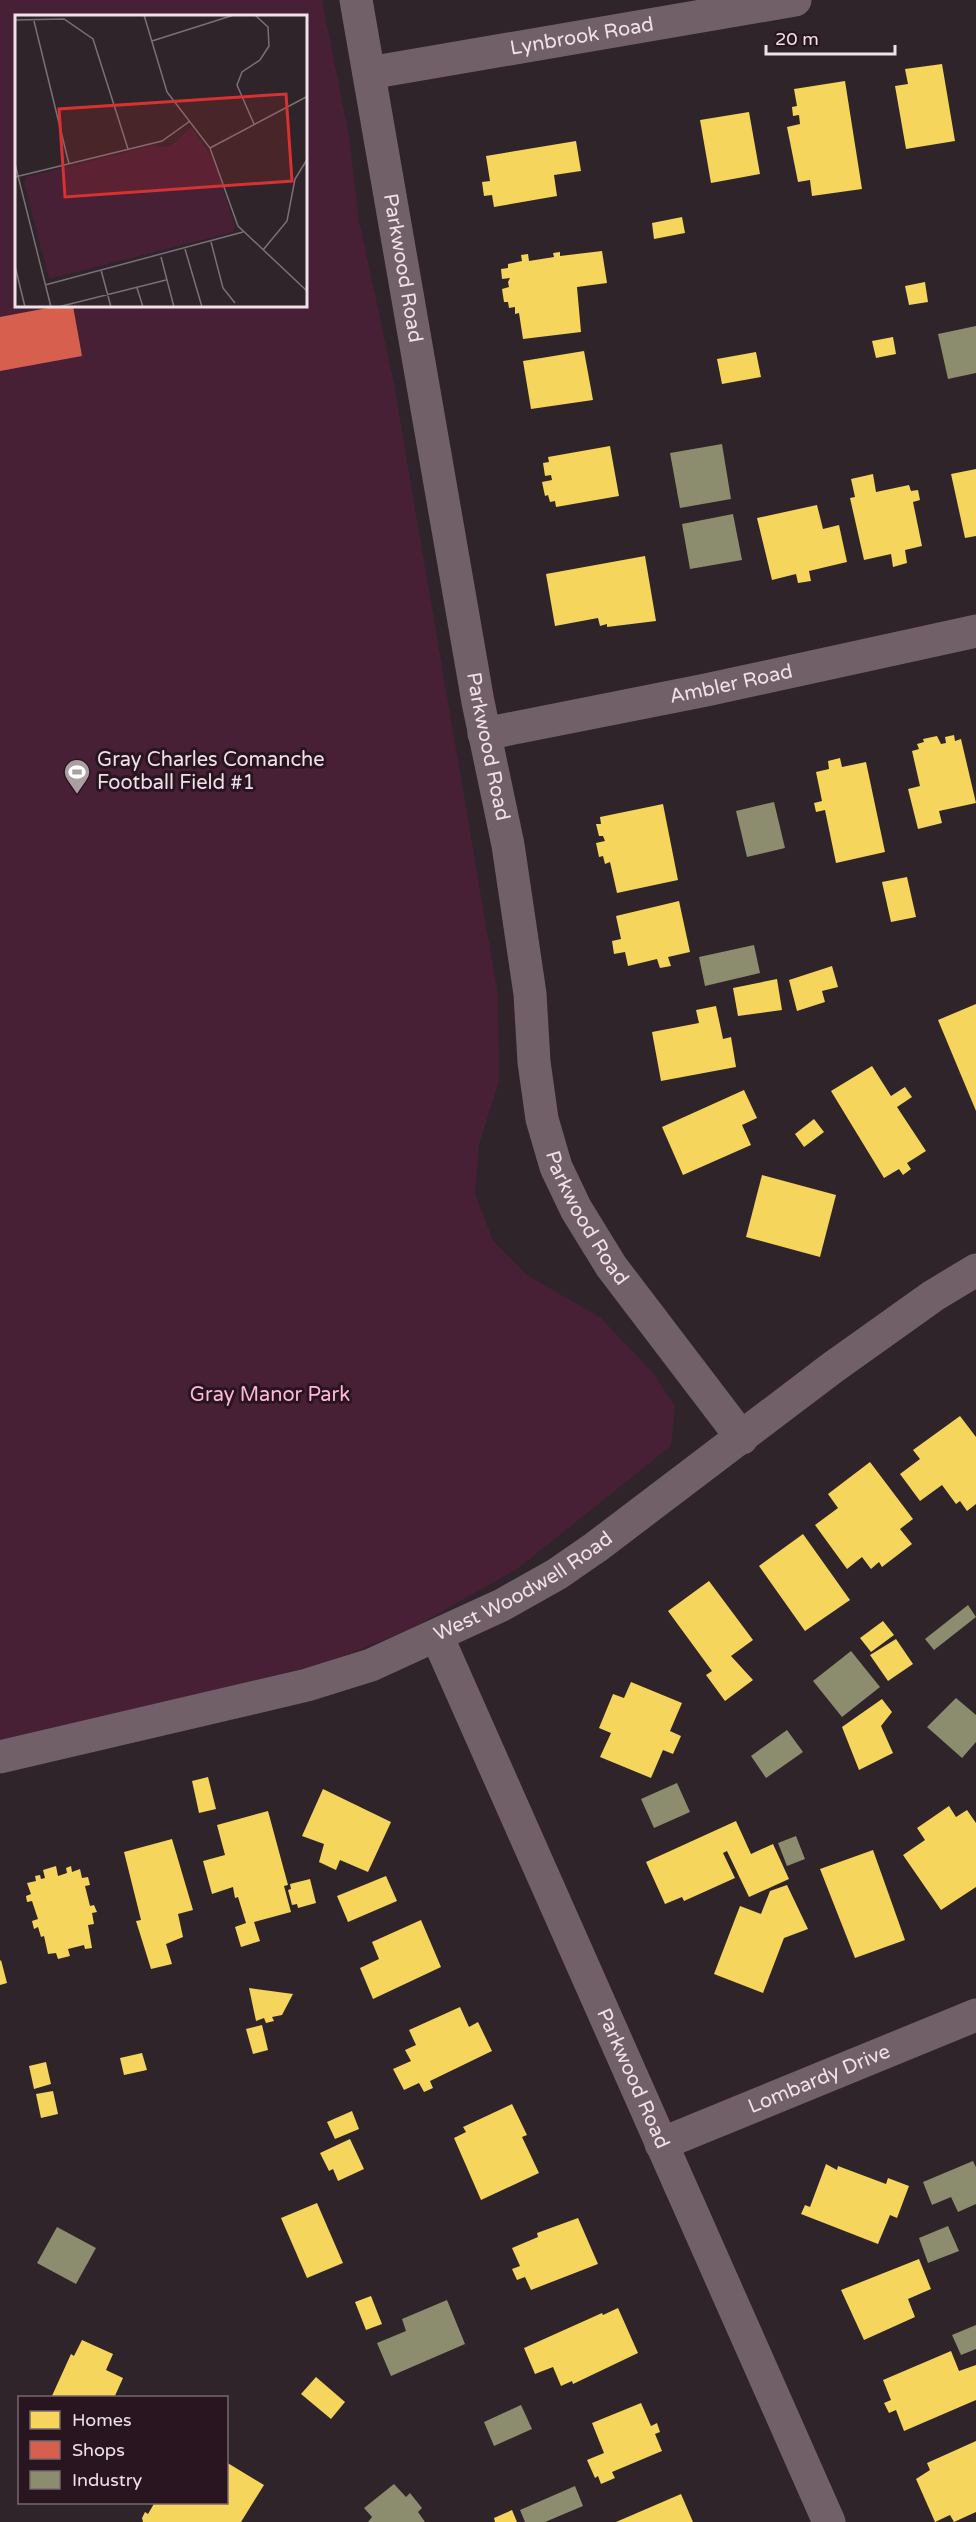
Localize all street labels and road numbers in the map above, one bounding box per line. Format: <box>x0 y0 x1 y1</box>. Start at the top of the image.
street label: Lynbrook Road <box>508 12 655 61</box>
street label: Parkwood Road <box>378 192 427 344</box>
street label: Ambler Road <box>667 659 795 709</box>
street label: Parkwood Road <box>461 670 515 823</box>
street label: Parkwood Road <box>540 1148 633 1290</box>
street label: West Woodwell Road <box>430 1527 617 1646</box>
street label: Parkwood Road <box>591 2005 674 2152</box>
street label: Lombardy Drive <box>745 2039 894 2119</box>

